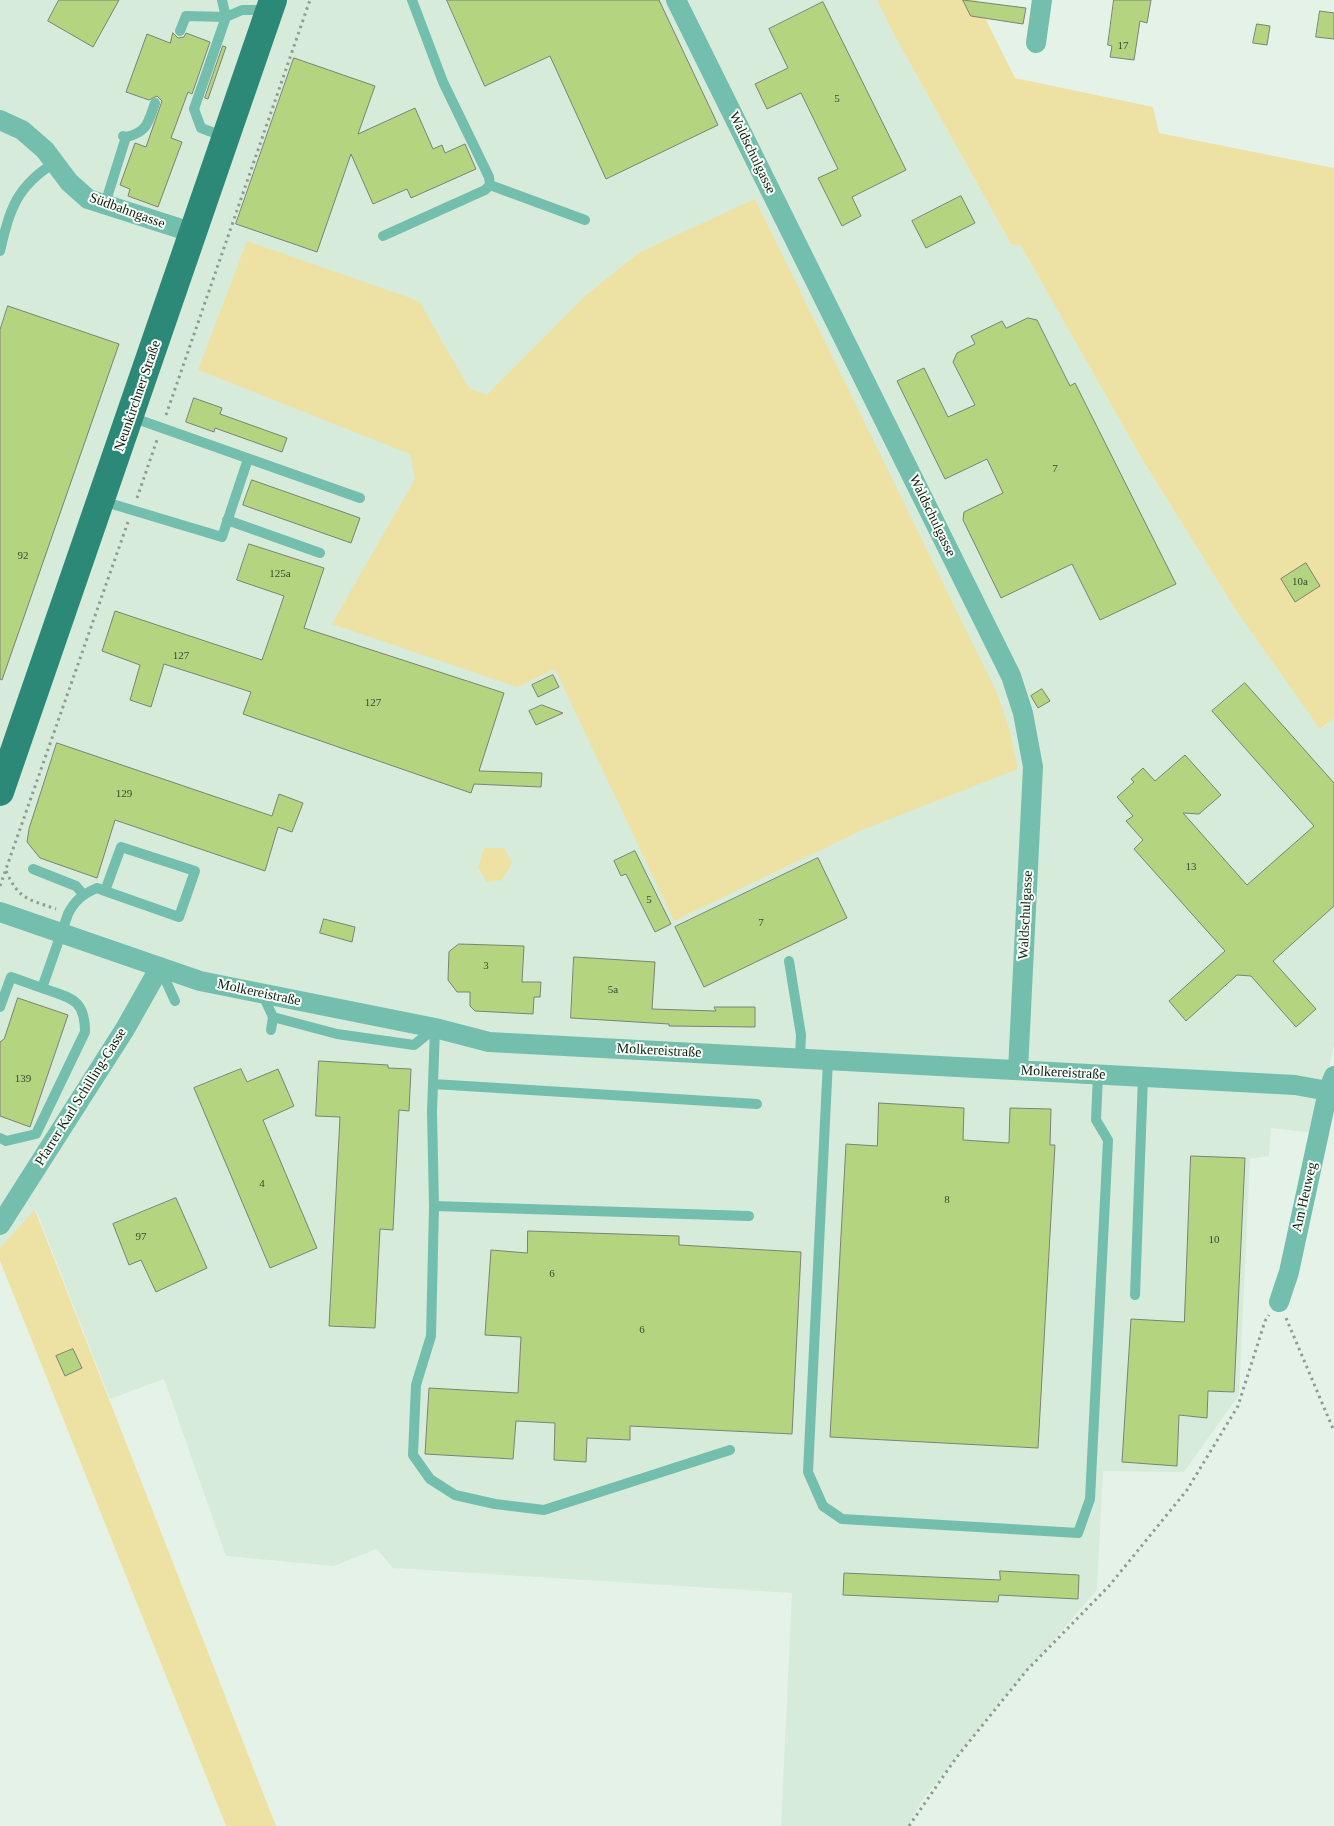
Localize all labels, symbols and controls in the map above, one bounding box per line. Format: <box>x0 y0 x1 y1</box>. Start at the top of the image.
house number: 17 <box>1118 39 1128 53</box>
house number: 5 <box>834 92 840 106</box>
street label: Waldschulgasse <box>725 109 779 197</box>
street label: Südbahngasse <box>87 190 167 232</box>
street label: Neunkirchner Straße <box>111 338 165 454</box>
house number: 7 <box>1052 462 1058 476</box>
street label: Waldschulgasse <box>905 472 959 560</box>
house number: 92 <box>17 549 28 563</box>
house number: 125a <box>269 567 291 581</box>
house number: 10a <box>1292 575 1308 589</box>
house number: 127 <box>173 649 189 663</box>
house number: 127 <box>365 696 381 710</box>
house number: 129 <box>116 787 132 801</box>
house number: 13 <box>1186 860 1196 874</box>
street label: Waldschulgasse <box>1015 870 1037 960</box>
house number: 5 <box>646 893 652 907</box>
house number: 7 <box>758 916 764 930</box>
house number: 3 <box>483 959 489 973</box>
street label: Molkereistraße <box>216 976 302 1010</box>
house number: 5a <box>608 983 618 997</box>
street label: Pfarrer Karl Schilling-Gasse <box>32 1025 130 1169</box>
street label: Molkereistraße <box>616 1040 702 1062</box>
street label: Molkereistraße <box>1020 1062 1106 1084</box>
house number: 139 <box>15 1072 31 1086</box>
street label: Am Heuweg <box>1289 1160 1321 1234</box>
house number: 4 <box>259 1177 265 1191</box>
house number: 8 <box>944 1193 950 1207</box>
house number: 97 <box>136 1230 146 1244</box>
house number: 10 <box>1208 1233 1220 1247</box>
house number: 6 <box>549 1267 555 1281</box>
house number: 6 <box>639 1323 645 1337</box>

